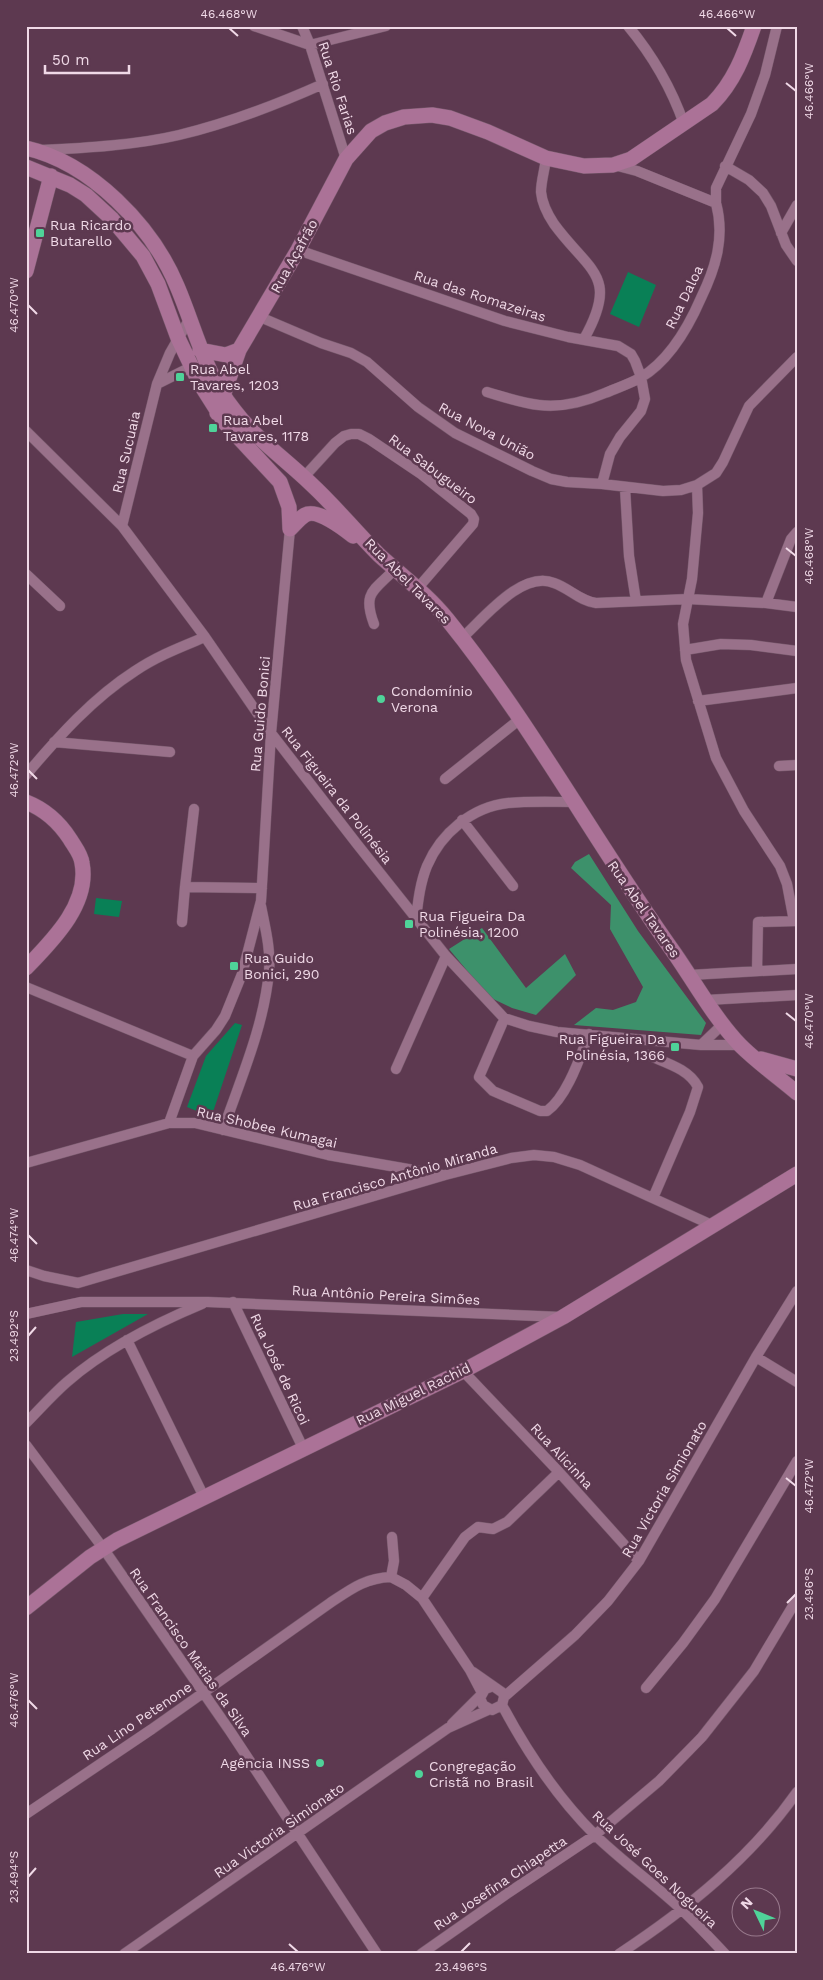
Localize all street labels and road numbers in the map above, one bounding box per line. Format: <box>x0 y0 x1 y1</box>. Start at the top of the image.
street label: Rua Rio Farias <box>315 39 361 137</box>
street label: Rua Açafrão <box>267 216 321 296</box>
street label: Rua Daloa <box>662 263 706 331</box>
street label: Rua das Romazeiras <box>412 267 548 325</box>
street label: Rua Nova União <box>436 399 538 463</box>
street label: Rua Sucuaia <box>109 409 143 495</box>
street label: Rua Sabugueiro <box>386 431 480 507</box>
street label: Rua Abel Tavares <box>362 535 454 627</box>
street label: Rua Guido Bonici <box>247 655 273 773</box>
street label: Rua Figueira da Polinésia <box>278 723 396 867</box>
street label: Rua Abel Tavares <box>605 857 683 961</box>
street label: Rua Shobee Kumagai <box>195 1103 339 1151</box>
street label: Rua Francisco Antônio Miranda <box>291 1140 499 1214</box>
street label: Rua Antônio Pereira Simões <box>291 1282 481 1308</box>
street label: Rua José de Ricoi <box>247 1311 313 1427</box>
street label: Rua Miguel Rachid <box>353 1359 473 1429</box>
street label: Rua Victoria Simionato <box>618 1418 710 1560</box>
street label: Rua Alicinha <box>528 1420 596 1492</box>
street label: Rua Francisco Matias da Silva <box>126 1565 256 1739</box>
street label: Rua Lino Petenone <box>79 1679 195 1763</box>
street label: Rua Victoria Simionato <box>211 1779 347 1881</box>
street label: Rua José Goes Nogueira <box>589 1807 721 1931</box>
street label: Rua Josefina Chiapetta <box>430 1832 570 1934</box>

